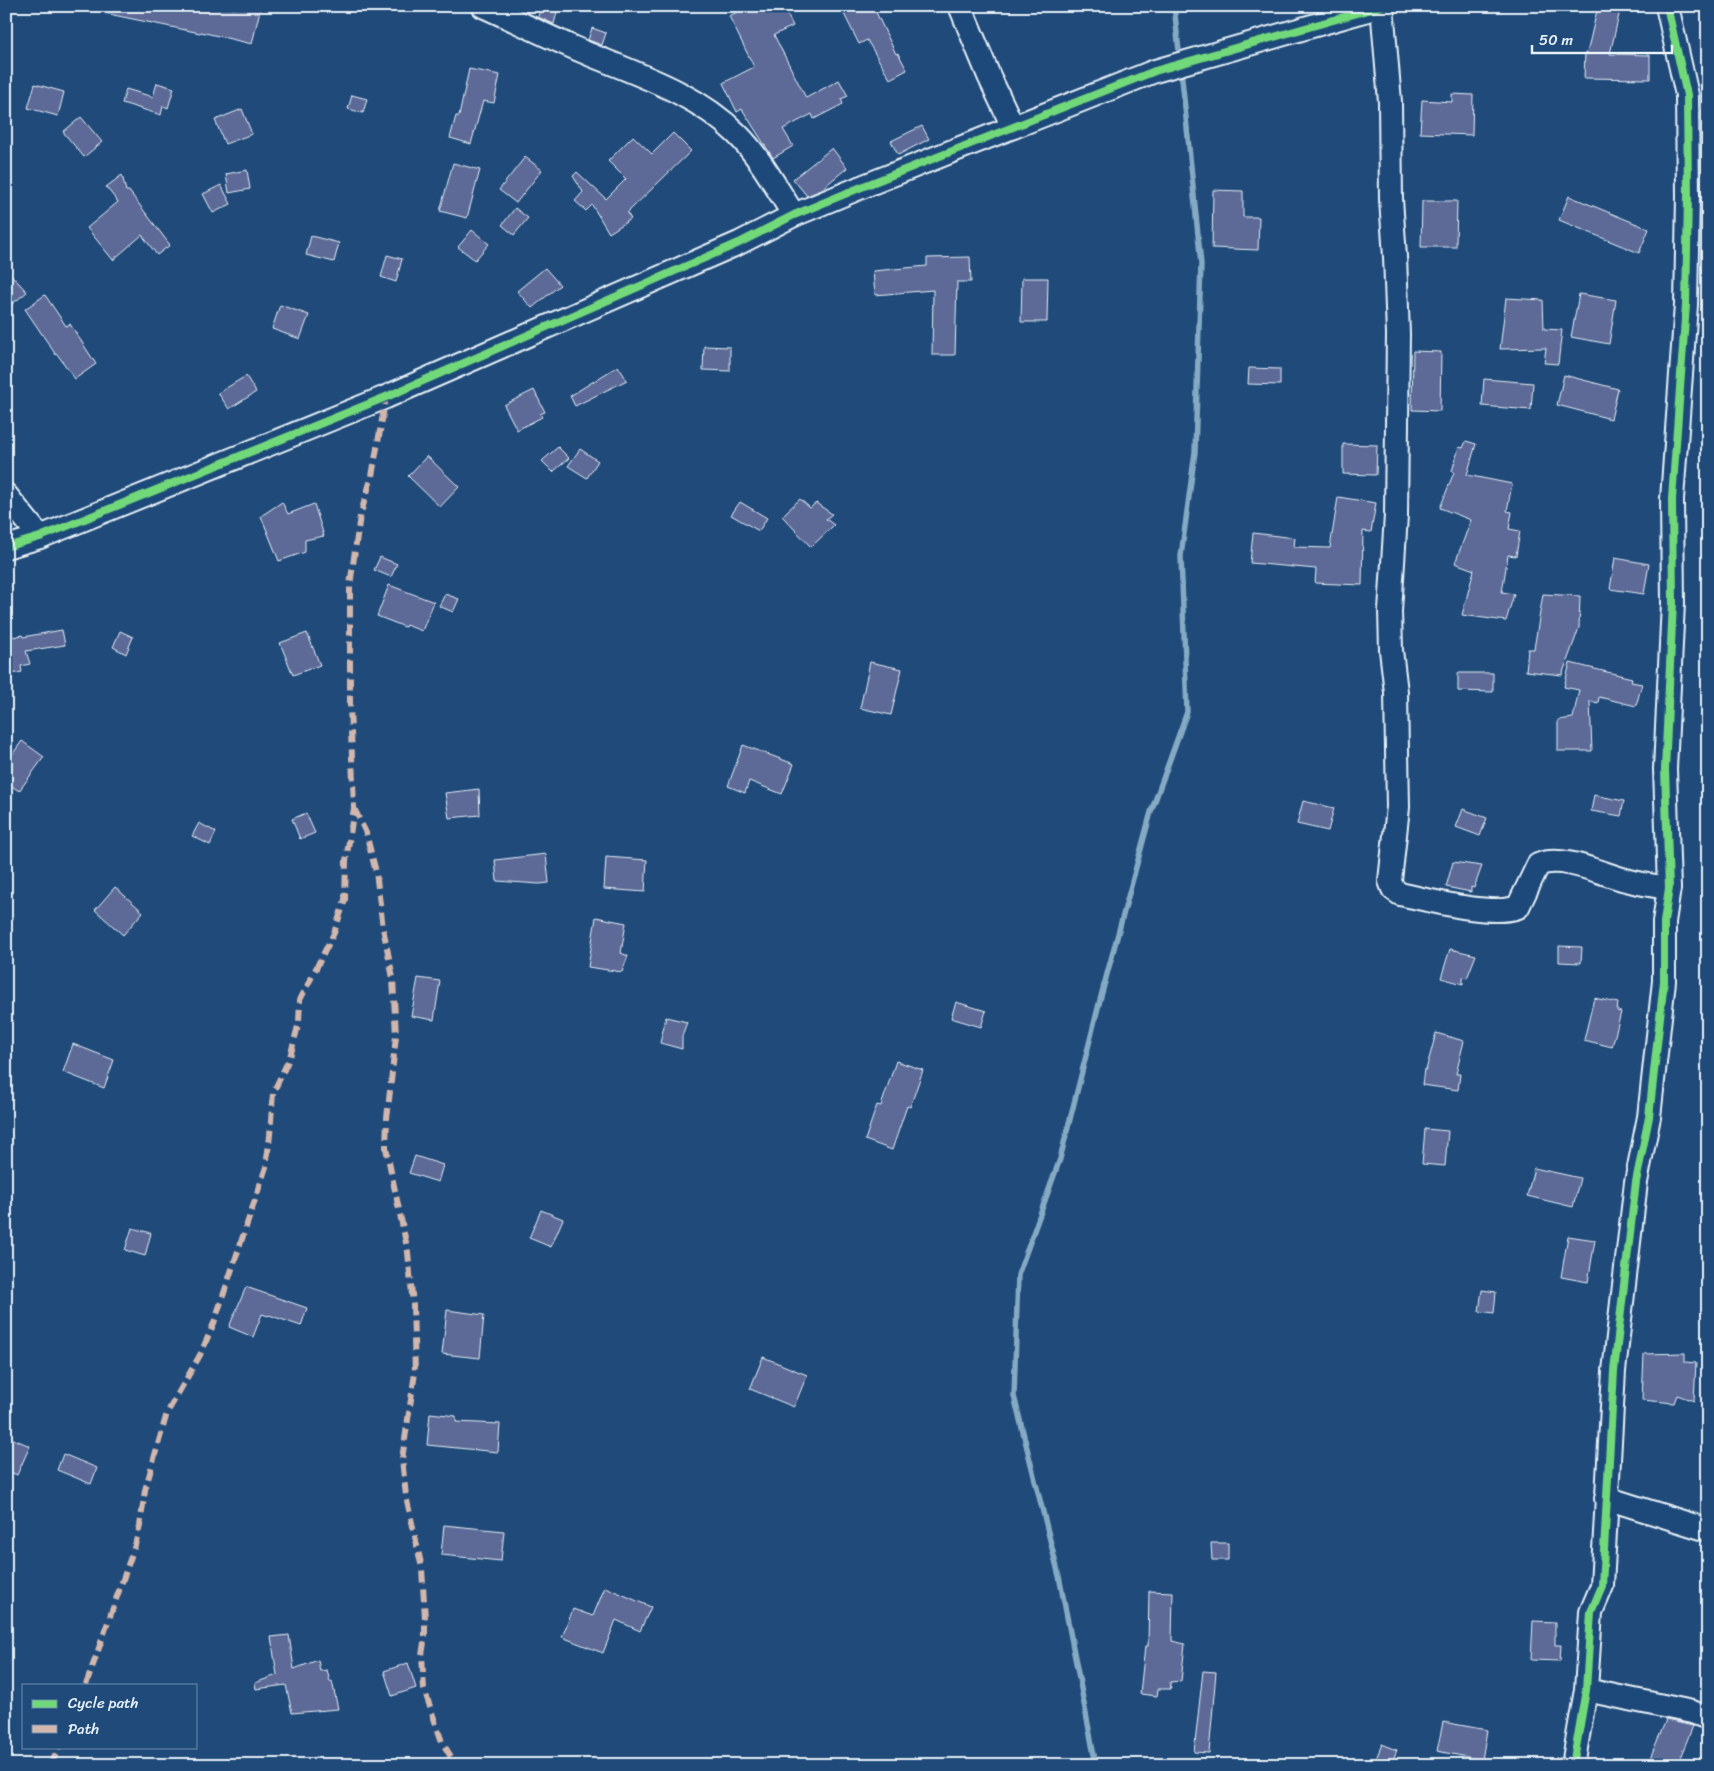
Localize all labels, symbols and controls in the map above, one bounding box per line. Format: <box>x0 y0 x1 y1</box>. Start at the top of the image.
scale bar <box>1532 22 1672 54</box>
text: 50 m <box>1539 27 1574 53</box>
legend <box>22 1684 198 1748</box>
text: Cycle path <box>68 1690 139 1716</box>
text: Path <box>68 1716 99 1742</box>

